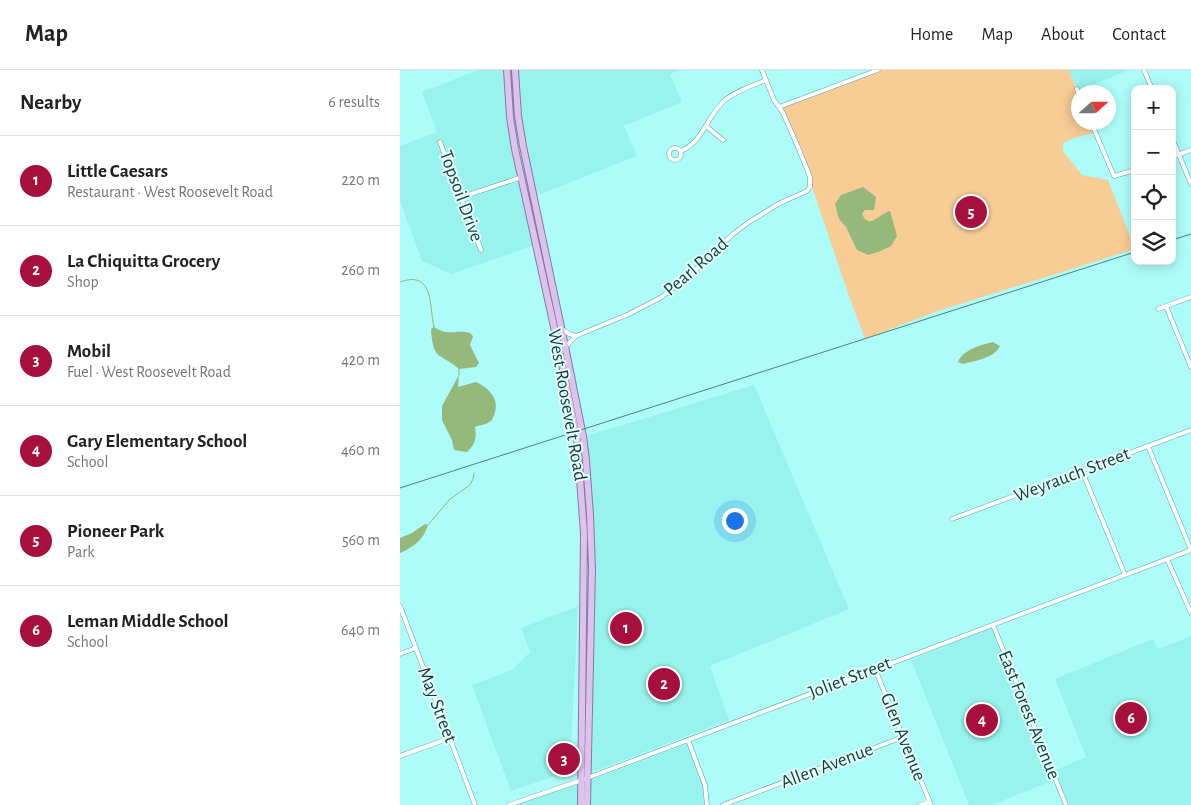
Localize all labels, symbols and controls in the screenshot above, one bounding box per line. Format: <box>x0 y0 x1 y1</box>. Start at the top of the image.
text: Map <box>25 22 68 46</box>
text: Home <box>910 26 953 44</box>
text: Map <box>981 26 1013 44</box>
text: About <box>1041 26 1084 44</box>
text: Contact <box>1112 26 1166 44</box>
north arrow <box>1071 85 1116 130</box>
map controls <box>1131 85 1176 265</box>
button: + <box>1131 85 1176 130</box>
text: Nearby <box>20 92 81 113</box>
text: 6 results <box>328 94 380 110</box>
button: − <box>1131 130 1176 175</box>
street label: Topsoil Drive <box>436 148 486 244</box>
text: Little Caesars <box>67 162 168 181</box>
text: 1 <box>33 172 39 188</box>
text: 220 m <box>342 172 380 188</box>
button: locate <box>1131 175 1176 220</box>
text: Restaurant · West Roosevelt Road <box>67 184 273 200</box>
pin: 5 <box>955 193 987 231</box>
button: layers <box>1131 220 1176 265</box>
street label: Pearl Road <box>660 234 732 300</box>
text: La Chiquitta Grocery <box>67 252 220 271</box>
text: 2 <box>32 262 40 278</box>
text: 260 m <box>341 262 380 278</box>
text: Shop <box>67 274 99 290</box>
street label: West Roosevelt Road <box>544 328 590 482</box>
text: Mobil <box>67 342 111 361</box>
text: 3 <box>33 352 39 368</box>
text: 420 m <box>341 352 380 368</box>
text: Fuel · West Roosevelt Road <box>67 364 231 380</box>
text: Gary Elementary School <box>67 432 247 451</box>
text: 4 <box>32 442 40 458</box>
text: 460 m <box>341 442 380 458</box>
street label: Weyrauch Street <box>1011 444 1133 506</box>
text: School <box>67 454 108 470</box>
your location <box>722 508 748 534</box>
text: Pioneer Park <box>67 522 164 541</box>
text: 5 <box>33 532 39 548</box>
text: 560 m <box>342 532 380 548</box>
text: Park <box>67 544 95 560</box>
pin: 1 <box>610 609 642 647</box>
text: Leman Middle School <box>67 612 229 631</box>
text: 6 <box>32 622 40 638</box>
text: 640 m <box>341 622 380 638</box>
text: School <box>67 634 108 650</box>
street label: East Forest Avenue <box>995 648 1063 782</box>
street label: Joliet Street <box>806 654 894 702</box>
street label: May Street <box>414 665 460 745</box>
pin: 2 <box>648 665 680 703</box>
street label: Glen Avenue <box>877 690 929 784</box>
pin: 6 <box>1115 699 1147 737</box>
pin: 4 <box>966 701 998 739</box>
pin: 3 <box>548 740 580 778</box>
street label: Allen Avenue <box>778 740 876 792</box>

